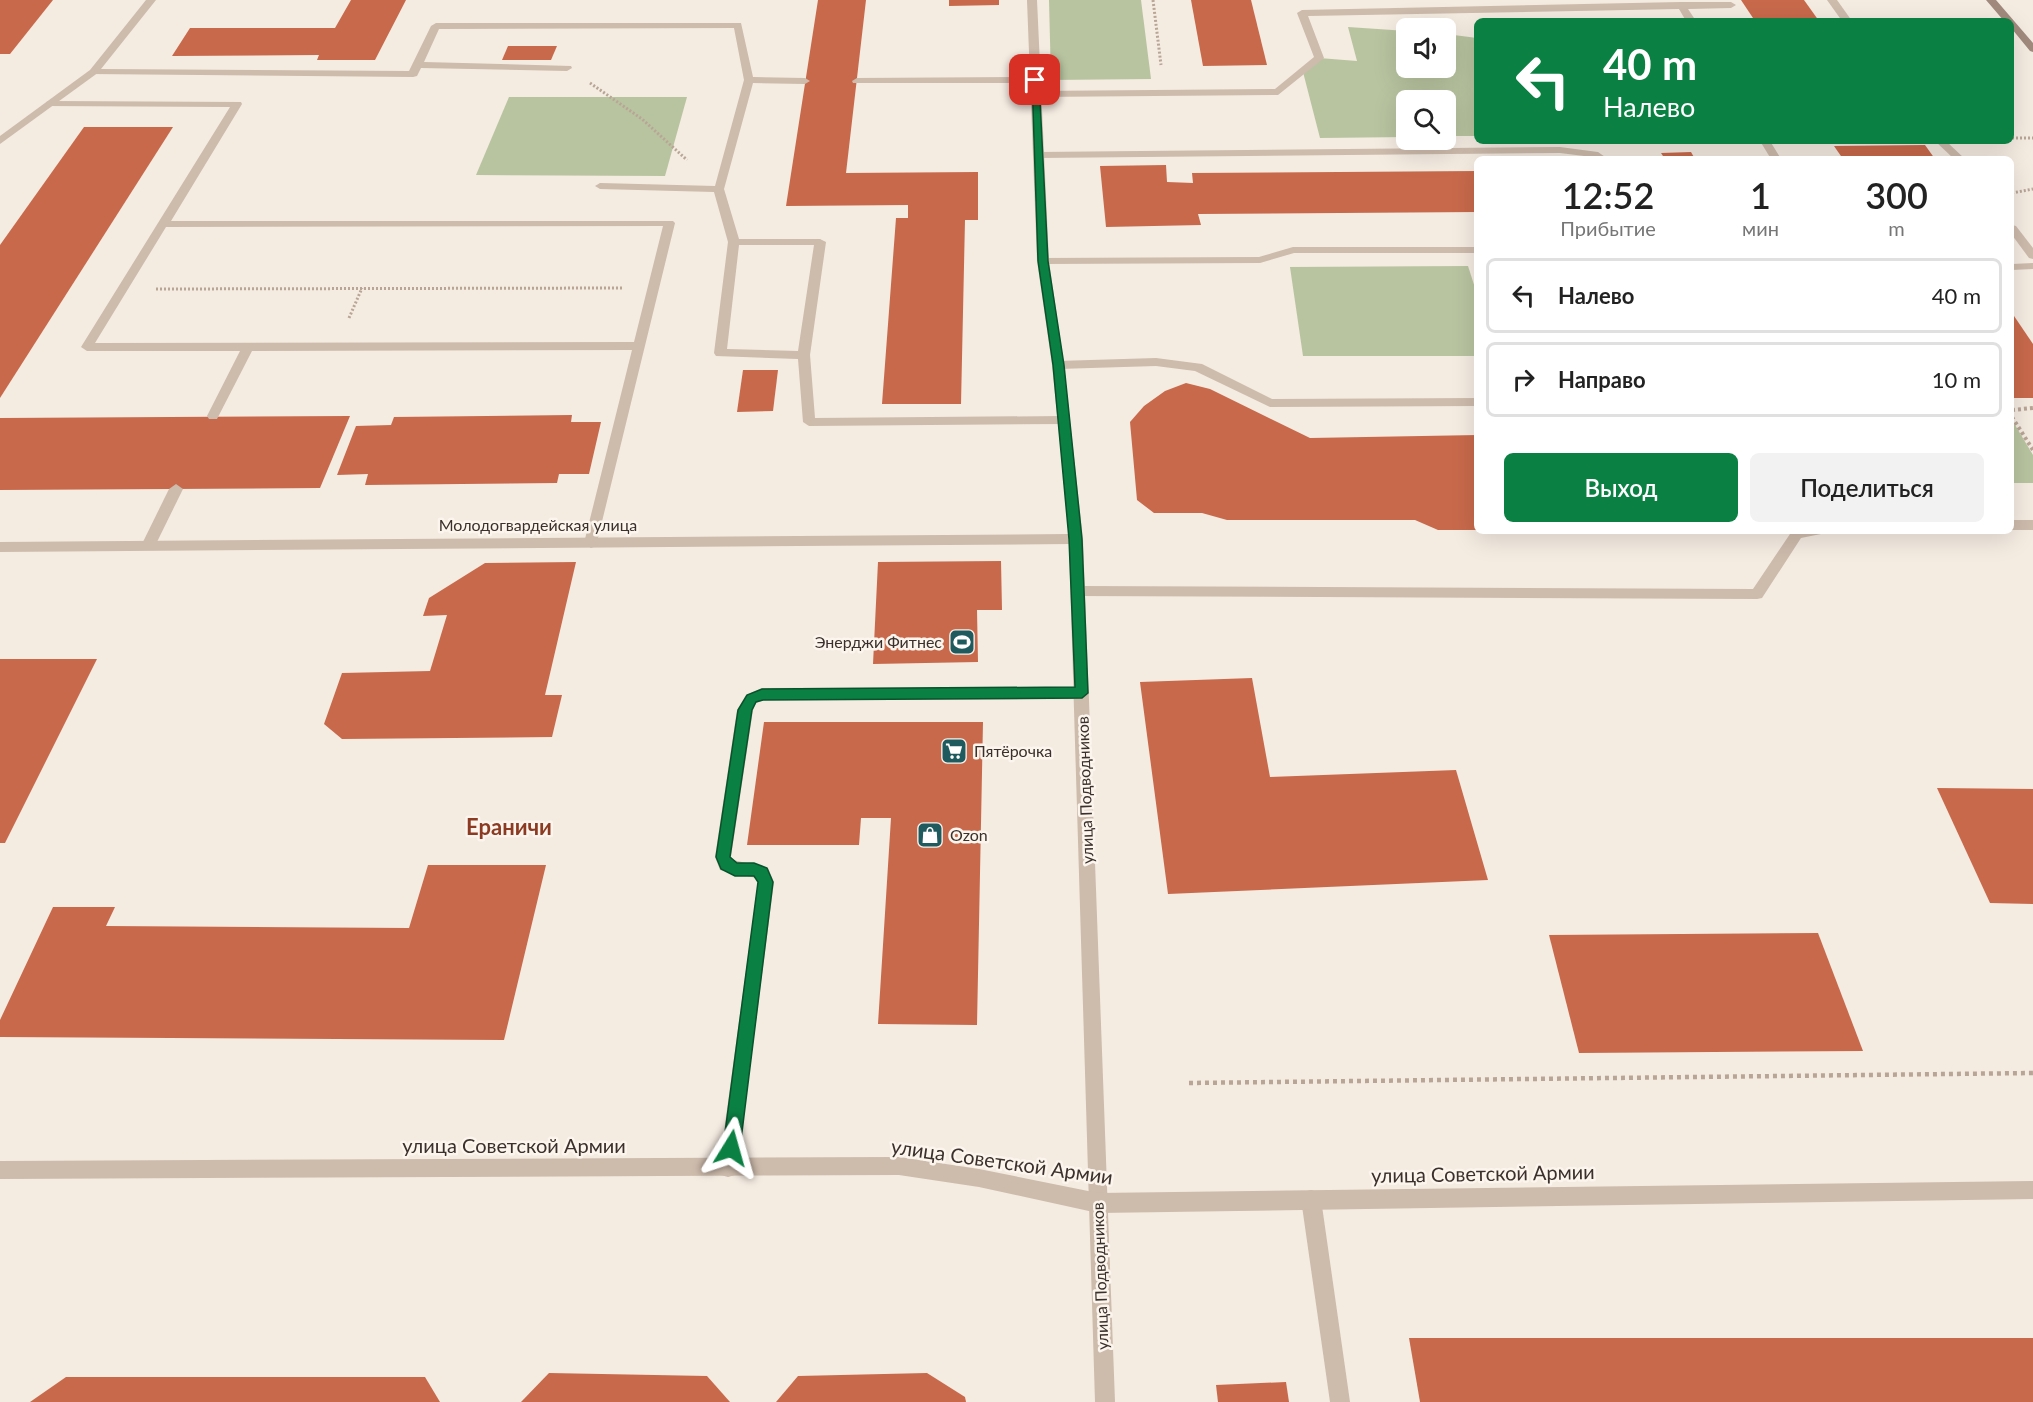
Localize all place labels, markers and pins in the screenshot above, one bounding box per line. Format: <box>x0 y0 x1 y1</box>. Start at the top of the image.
pin <box>1009 54 1060 105</box>
sports icon: Энерджи Фитнес <box>947 627 977 657</box>
place label: Энерджи Фитнес <box>815 632 942 651</box>
supermarket icon: Пятёрочка <box>939 736 969 766</box>
place label: Пятёрочка <box>974 741 1052 760</box>
shop icon: Ozon <box>915 820 945 850</box>
place label: Ozon <box>950 825 988 844</box>

